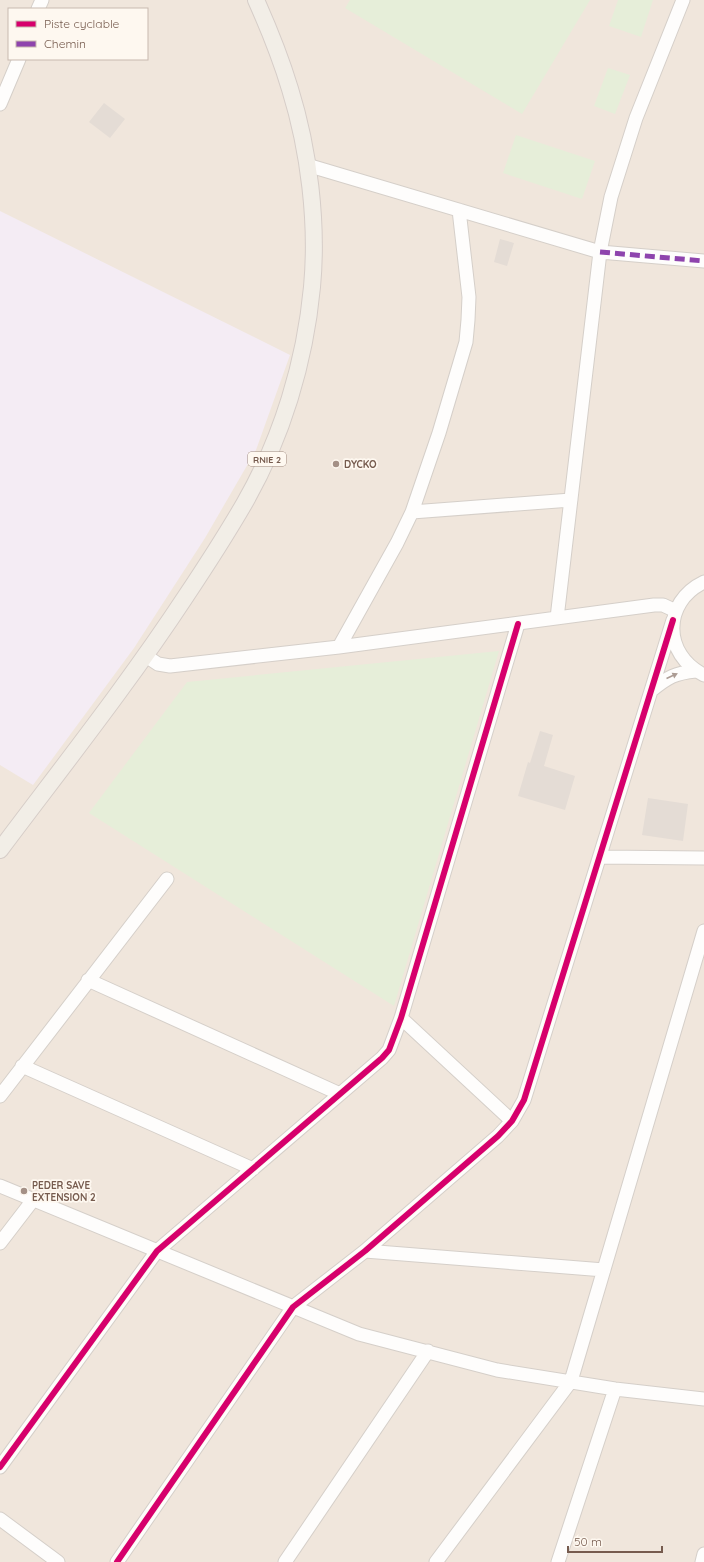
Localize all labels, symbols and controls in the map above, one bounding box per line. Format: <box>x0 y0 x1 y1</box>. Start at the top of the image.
legend <box>8 8 148 60</box>
text: Piste cyclable <box>44 16 120 31</box>
text: Chemin <box>44 36 86 51</box>
road number: RNIE 2 <box>248 452 286 466</box>
place label: DYCKO <box>344 458 377 471</box>
marker: DYCKO <box>331 459 341 469</box>
one-way arrow <box>666 673 678 680</box>
place label: PEDER SAVE EXTENSION 2 <box>32 1179 96 1204</box>
marker: PEDER SAVE EXTENSION 2 <box>19 1186 29 1196</box>
scale bar <box>568 1528 662 1554</box>
text: 50 m <box>574 1534 602 1549</box>

